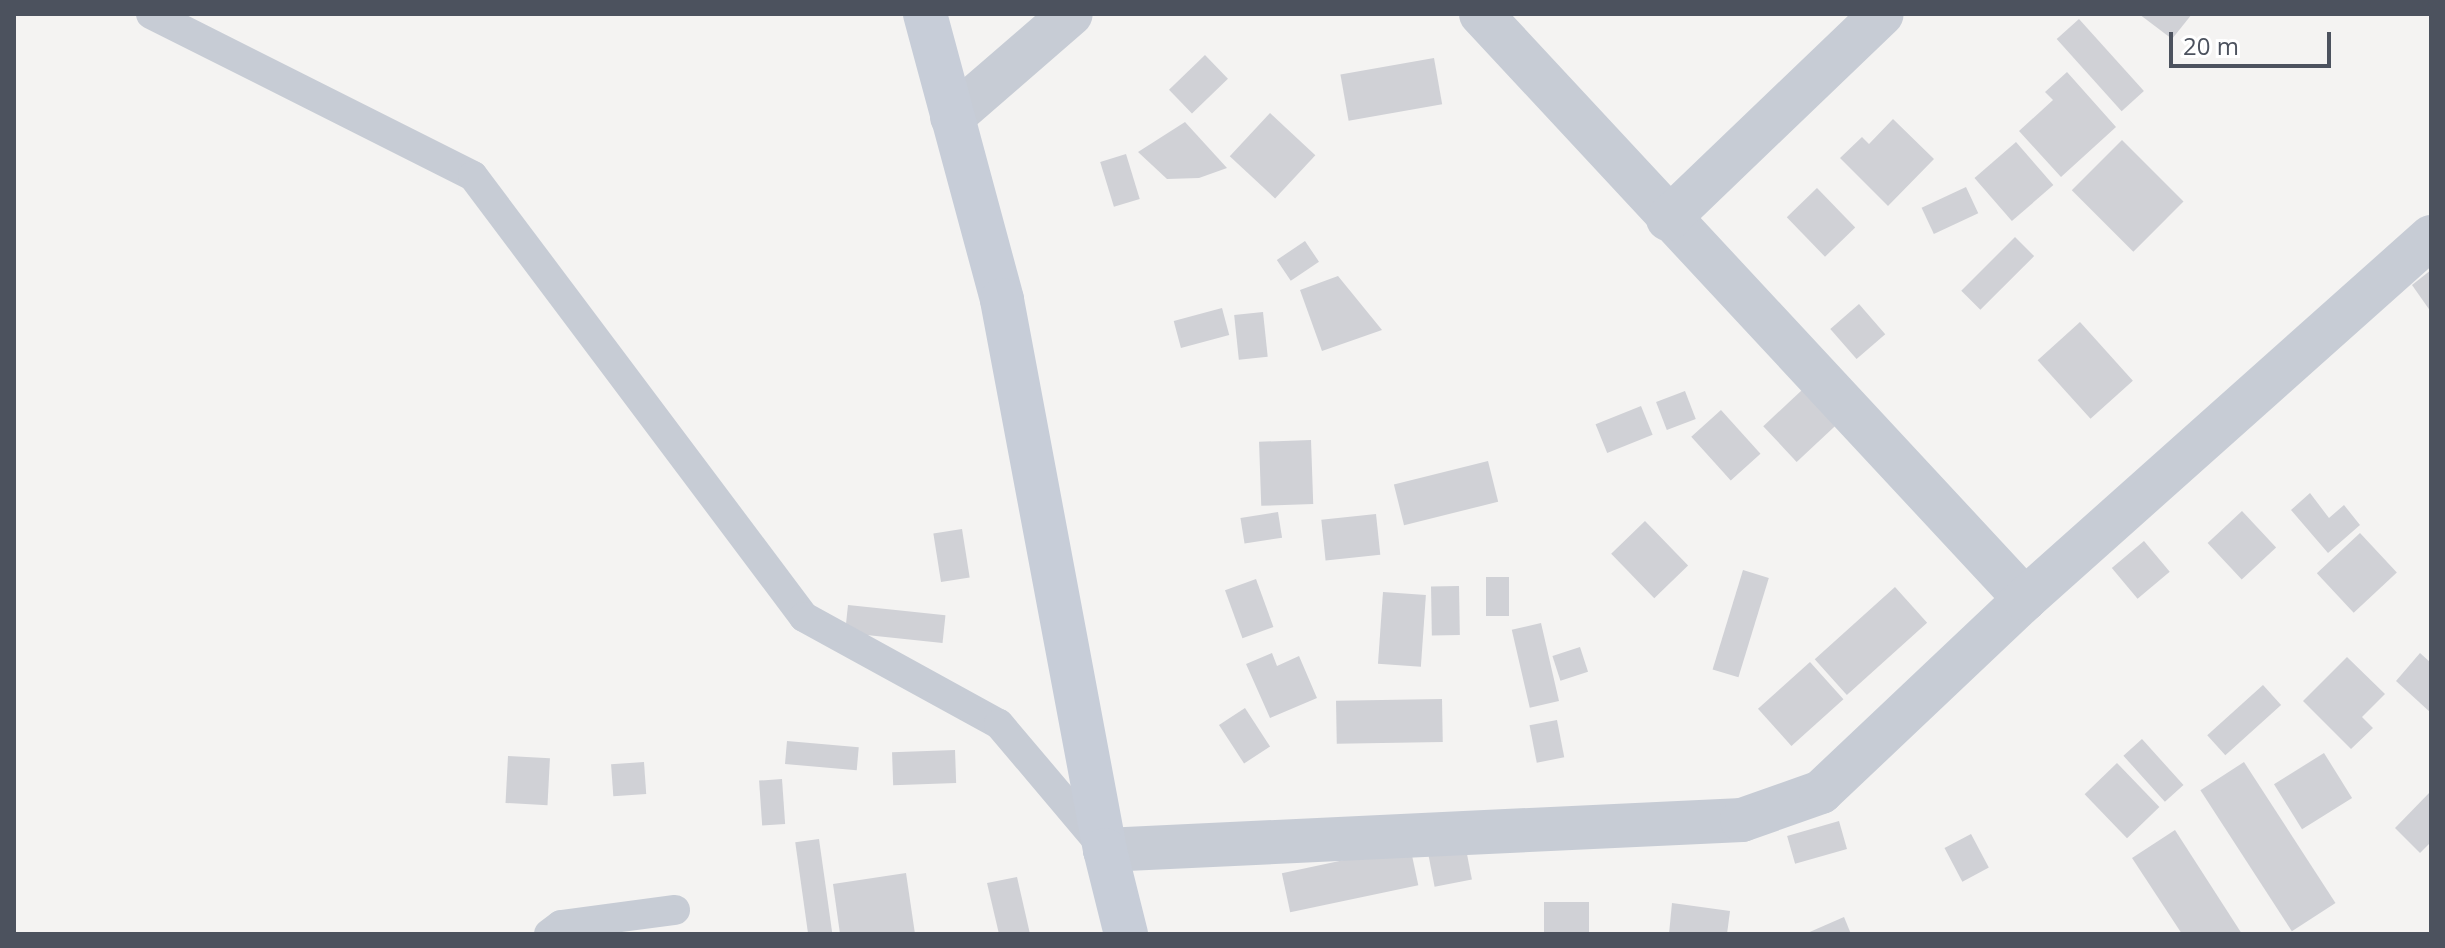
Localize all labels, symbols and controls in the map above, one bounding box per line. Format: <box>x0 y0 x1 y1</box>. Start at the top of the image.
scale bar <box>2173 16 2335 66</box>
text: 20 m <box>2183 29 2239 62</box>

